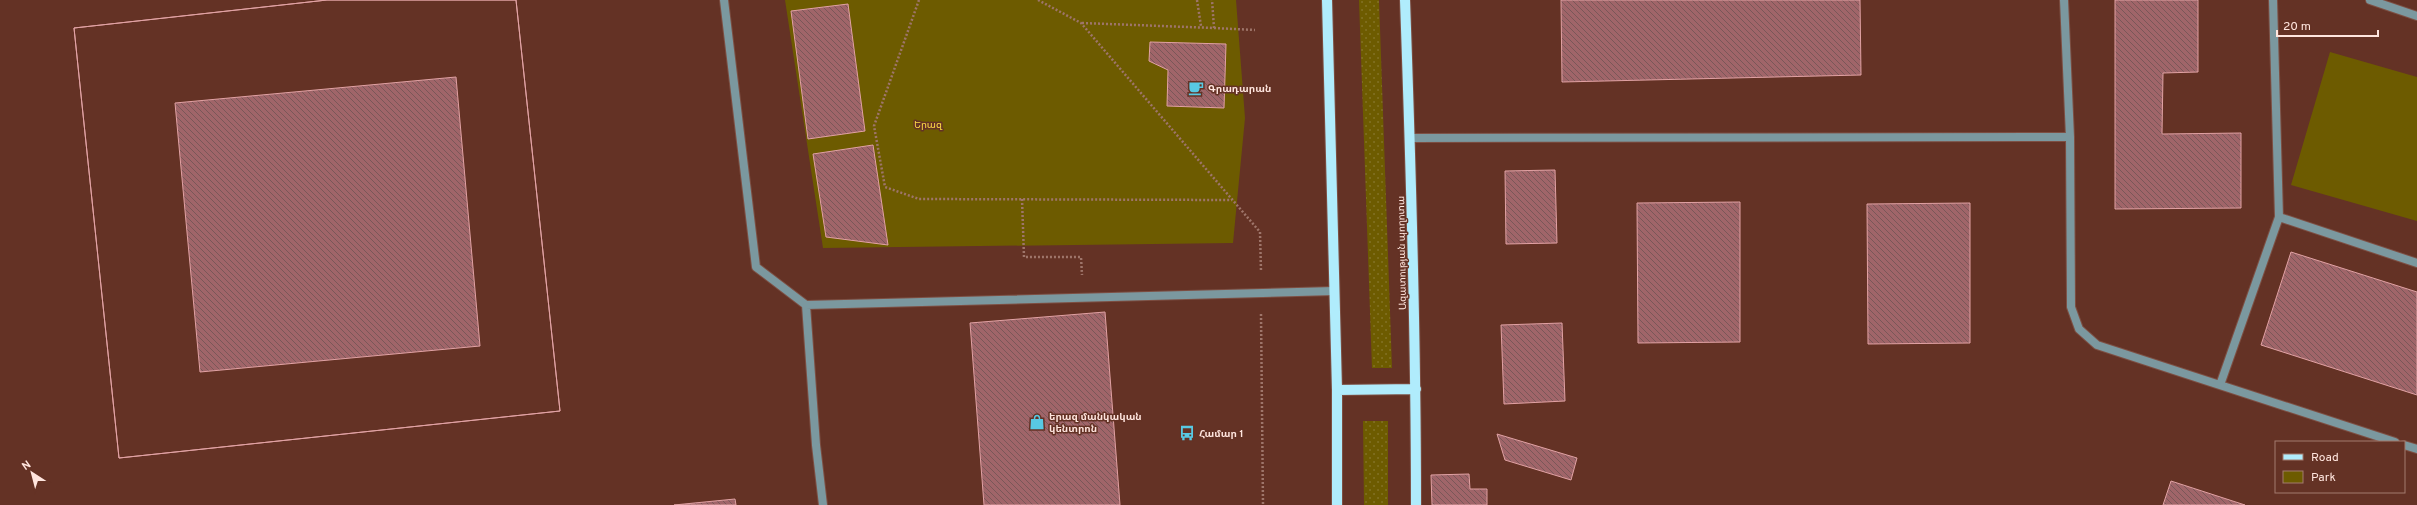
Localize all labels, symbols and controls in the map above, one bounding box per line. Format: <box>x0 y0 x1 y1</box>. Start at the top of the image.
scale bar <box>2277 12 2378 38</box>
text: 20 m <box>2283 19 2311 35</box>
cafe icon: Գրադարան <box>1187 79 1205 97</box>
place label: Գրադարան <box>1208 83 1271 96</box>
park label: Երազ <box>914 119 943 132</box>
street label: Ազատության պողոտա <box>1395 196 1410 310</box>
place label: երազ մանկական կենտրոն <box>1049 411 1142 436</box>
shop icon: երազ մանկական կենտրոն <box>1028 413 1046 431</box>
bus stop icon: Համար 1 <box>1178 424 1196 442</box>
place label: Համար 1 <box>1199 428 1243 441</box>
legend <box>2275 441 2405 493</box>
text: Road <box>2311 450 2339 466</box>
north arrow <box>12 453 52 493</box>
text: N <box>19 458 34 474</box>
text: Park <box>2311 470 2336 486</box>

